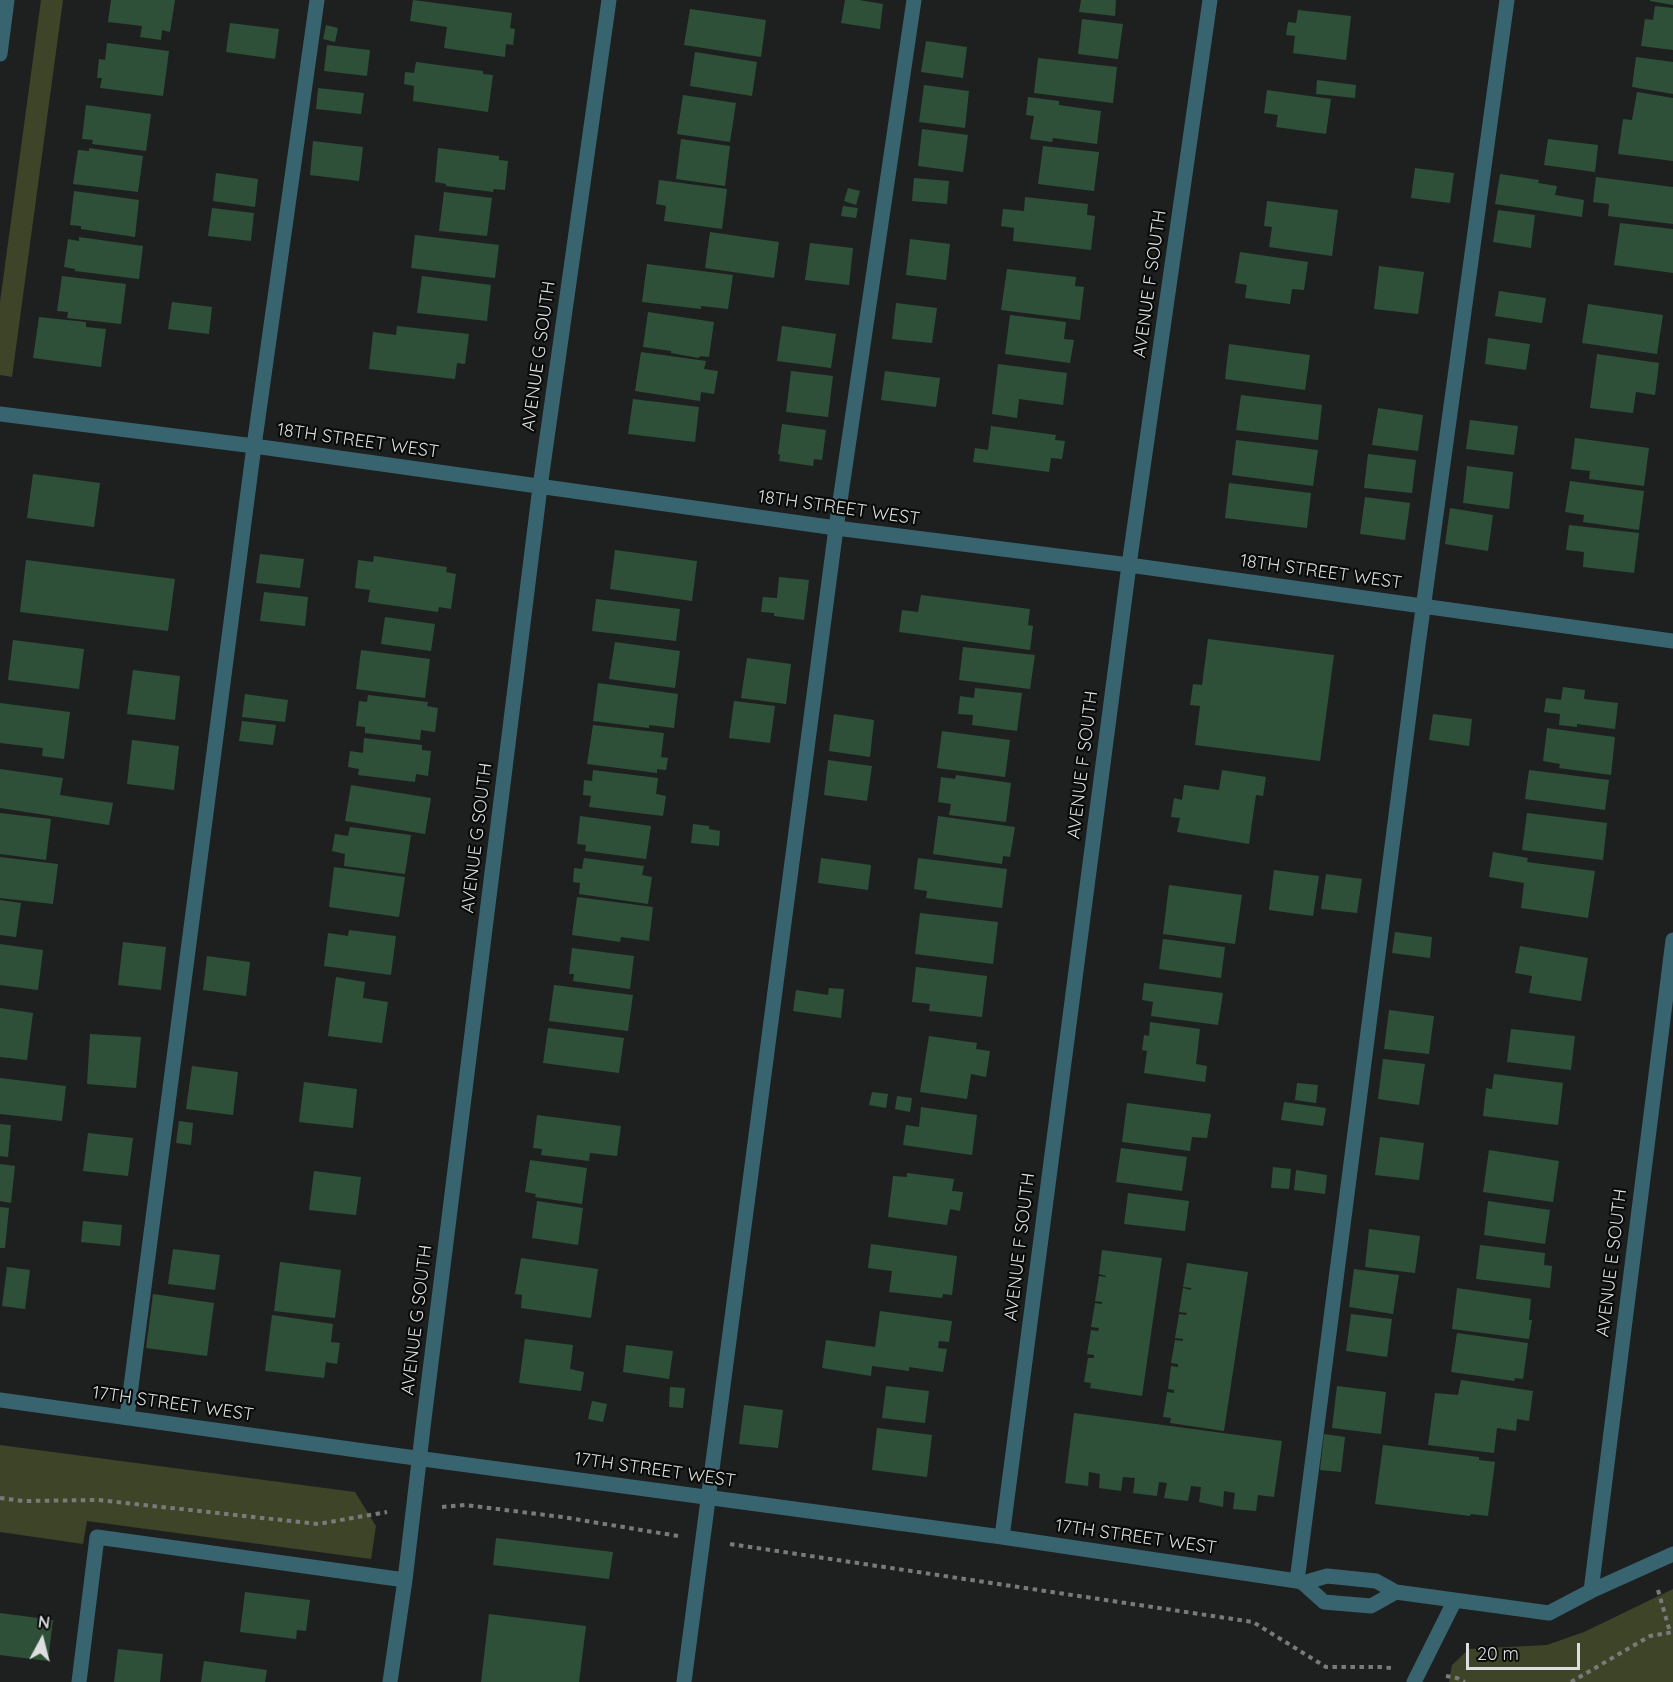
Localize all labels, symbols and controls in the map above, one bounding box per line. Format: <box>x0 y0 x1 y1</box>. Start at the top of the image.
street label: AVENUE F SOUTH <box>1129 209 1171 359</box>
street label: AVENUE G SOUTH <box>518 280 560 432</box>
street label: 18TH STREET WEST <box>276 419 440 463</box>
street label: 18TH STREET WEST <box>757 486 921 530</box>
street label: 18TH STREET WEST <box>1239 550 1403 594</box>
street label: AVENUE F SOUTH <box>1063 690 1103 840</box>
street label: AVENUE G SOUTH <box>457 762 497 914</box>
street label: AVENUE F SOUTH <box>1000 1172 1040 1322</box>
street label: AVENUE E SOUTH <box>1592 1188 1632 1338</box>
street label: AVENUE G SOUTH <box>397 1244 437 1396</box>
street label: 17TH STREET WEST <box>91 1382 255 1426</box>
street label: 17TH STREET WEST <box>573 1448 737 1492</box>
street label: 17TH STREET WEST <box>1054 1515 1218 1559</box>
north arrow <box>12 1610 72 1670</box>
text: N <box>37 1611 51 1633</box>
scale bar <box>1469 1631 1583 1669</box>
text: 20 m <box>1477 1642 1519 1665</box>

